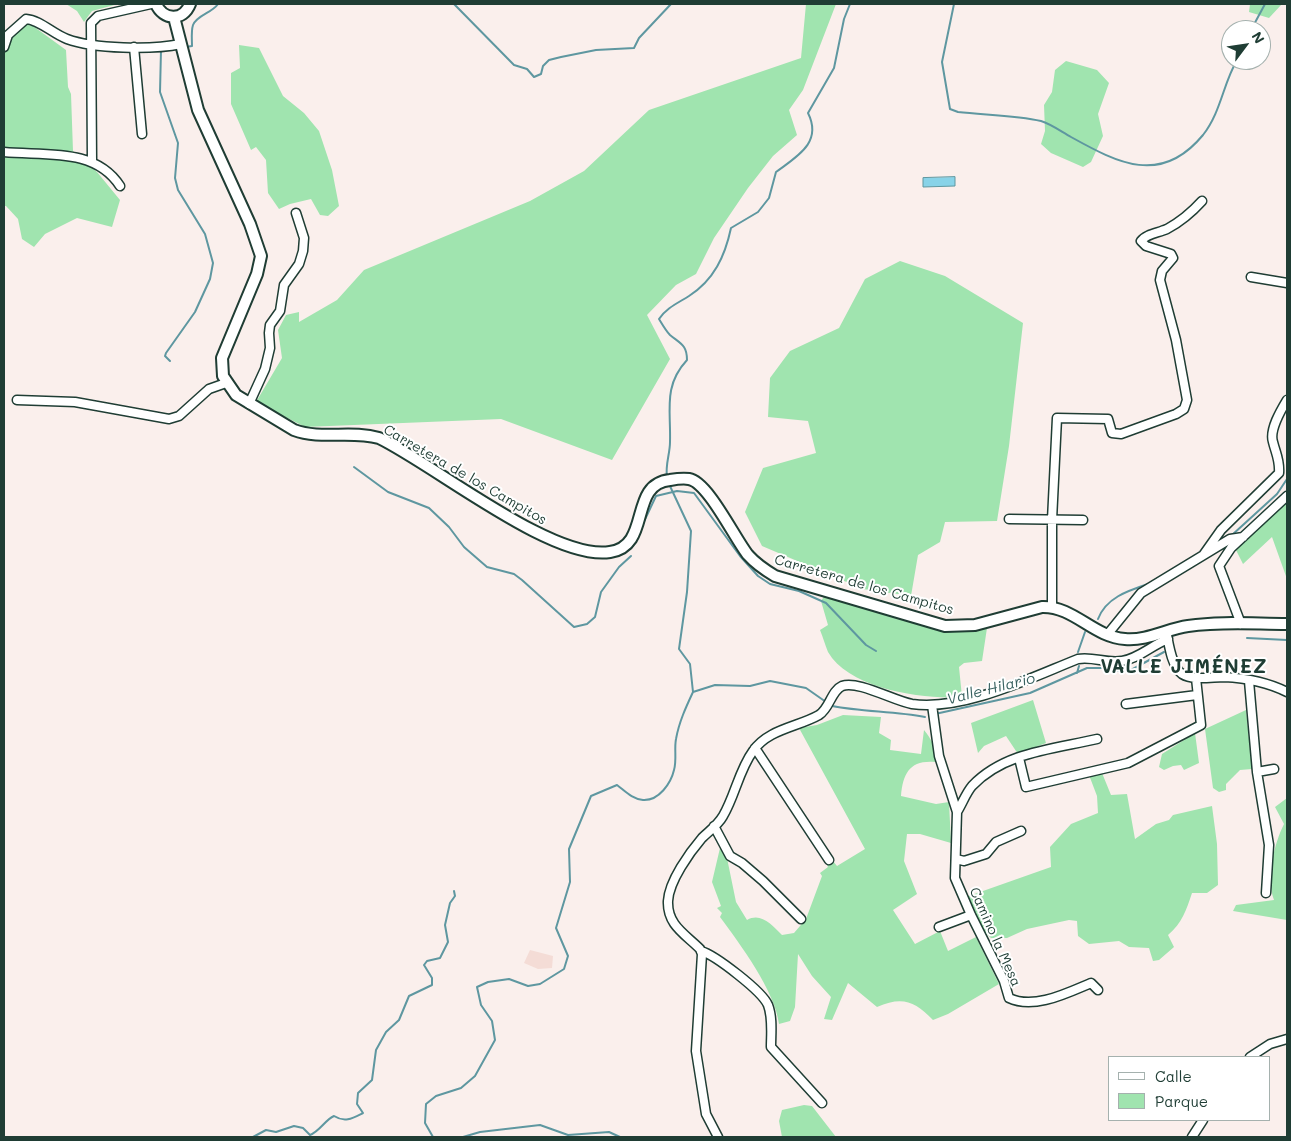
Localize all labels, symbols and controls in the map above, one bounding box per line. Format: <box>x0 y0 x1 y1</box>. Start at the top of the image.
north arrow <box>1221 20 1271 70</box>
text: N <box>1248 28 1269 47</box>
street label: Carretera de los Campitos <box>380 421 550 529</box>
street label: Carretera de los Campitos <box>772 551 956 619</box>
district label: VALLE JIMÉNEZ <box>1099 656 1269 678</box>
water label: Valle Hilario <box>945 669 1037 709</box>
street label: Camino la Mesa <box>966 885 1024 989</box>
legend <box>1108 1056 1271 1121</box>
text: Calle <box>1155 1066 1192 1086</box>
text: Parque <box>1155 1091 1208 1111</box>

